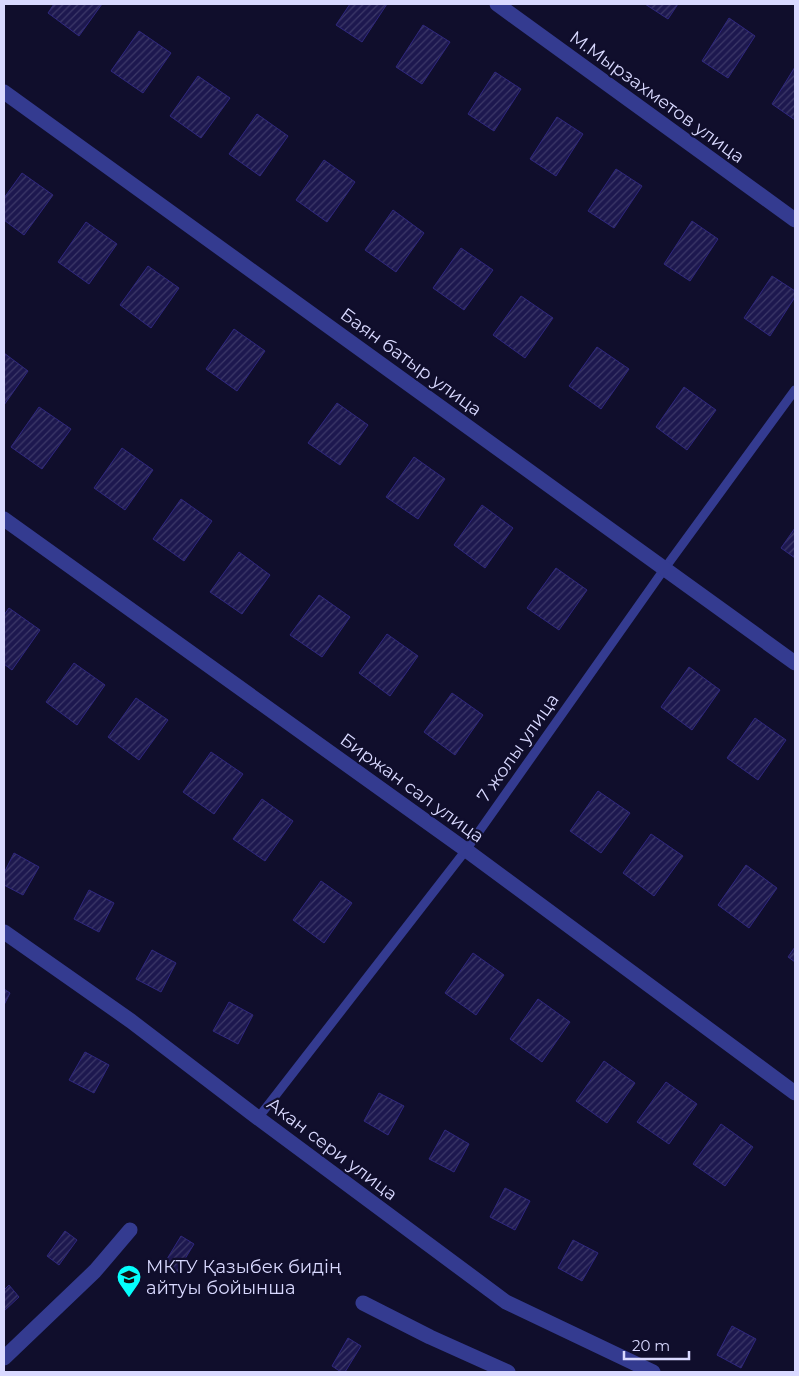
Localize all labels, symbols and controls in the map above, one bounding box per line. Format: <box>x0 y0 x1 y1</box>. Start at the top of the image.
street label: М.Мырзахметов улица <box>565 26 749 168</box>
street label: Баян батыр улица <box>336 303 486 421</box>
street label: 7 жолы улица <box>472 689 564 807</box>
street label: Биржан сал улица <box>336 728 488 848</box>
street label: Акан сери улица <box>262 1093 402 1205</box>
place label: МКТУ Қазыбек бидің айтуы бойынша <box>146 1256 341 1299</box>
school or university icon: МКТУ Қазыбек бидің айтуы бойынша <box>116 1264 142 1298</box>
scale bar <box>624 1328 689 1360</box>
text: 20 m <box>632 1336 670 1355</box>

